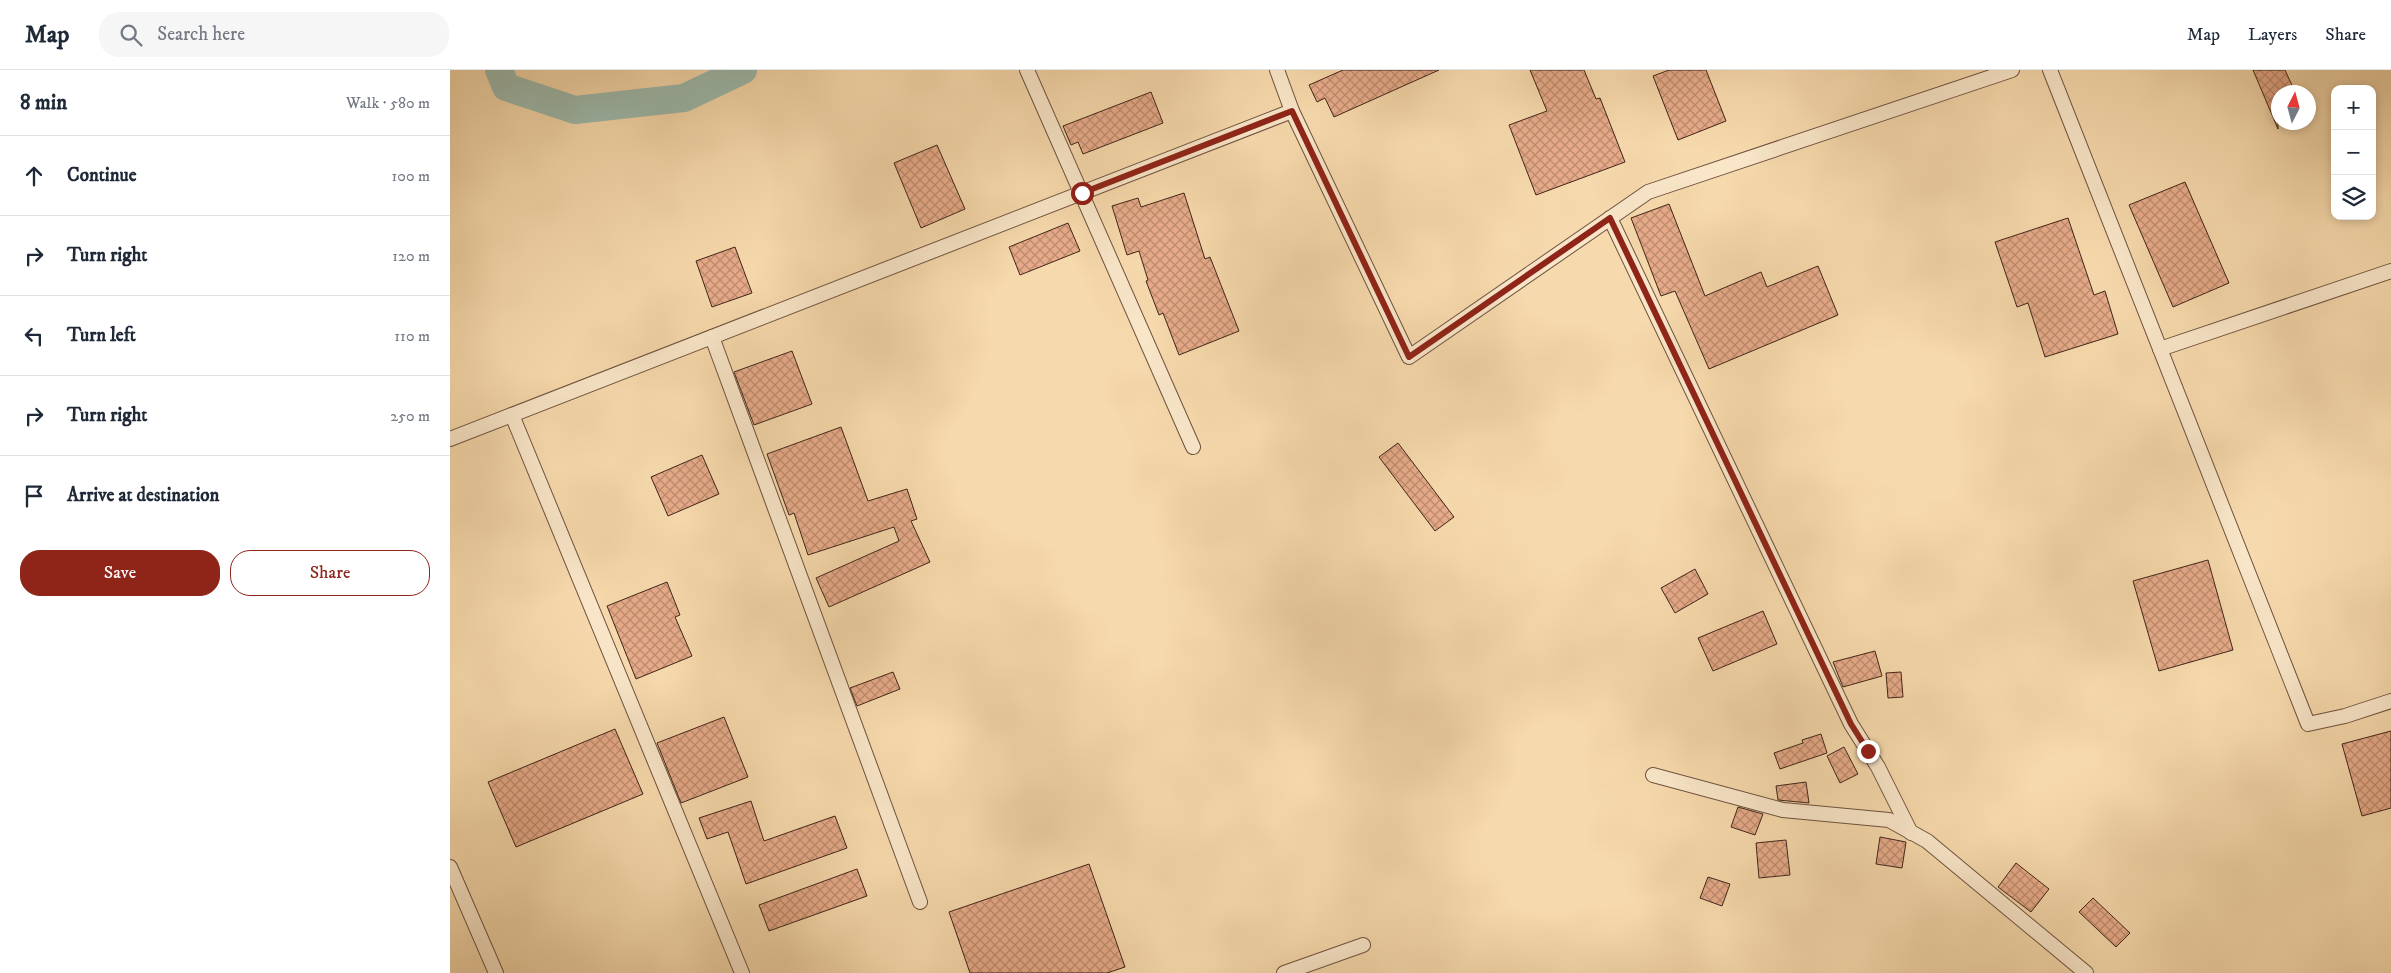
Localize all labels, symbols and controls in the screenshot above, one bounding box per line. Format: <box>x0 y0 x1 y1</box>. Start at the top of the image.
search box <box>99 12 449 57</box>
text: Map <box>25 20 69 50</box>
icon: search <box>117 21 145 49</box>
text: Search here <box>157 23 245 46</box>
text: Map <box>2187 24 2220 46</box>
text: Layers <box>2248 24 2297 46</box>
text: Share <box>2325 24 2366 46</box>
north arrow <box>2271 85 2316 130</box>
map controls <box>2331 85 2376 220</box>
button: + <box>2331 85 2376 130</box>
text: 8 min <box>20 90 67 116</box>
text: Walk · 580 m <box>346 93 430 113</box>
button: − <box>2331 130 2376 175</box>
icon: ahead <box>20 162 48 190</box>
text: Continue <box>67 164 137 187</box>
text: 100 m <box>392 166 430 186</box>
button: layers <box>2331 175 2376 220</box>
route start <box>1071 182 1094 205</box>
icon: right <box>20 242 48 270</box>
text: Turn right <box>67 244 147 267</box>
text: 120 m <box>392 246 430 266</box>
icon: left <box>20 322 48 350</box>
text: Turn left <box>67 324 136 347</box>
text: 110 m <box>394 326 430 346</box>
icon: right <box>20 402 48 430</box>
text: Turn right <box>67 404 147 427</box>
text: 250 m <box>390 406 430 426</box>
icon: arrive <box>20 482 48 510</box>
text: Arrive at destination <box>67 484 219 507</box>
button: Save <box>20 550 220 596</box>
button: Share <box>230 550 430 596</box>
route end <box>1857 740 1880 763</box>

